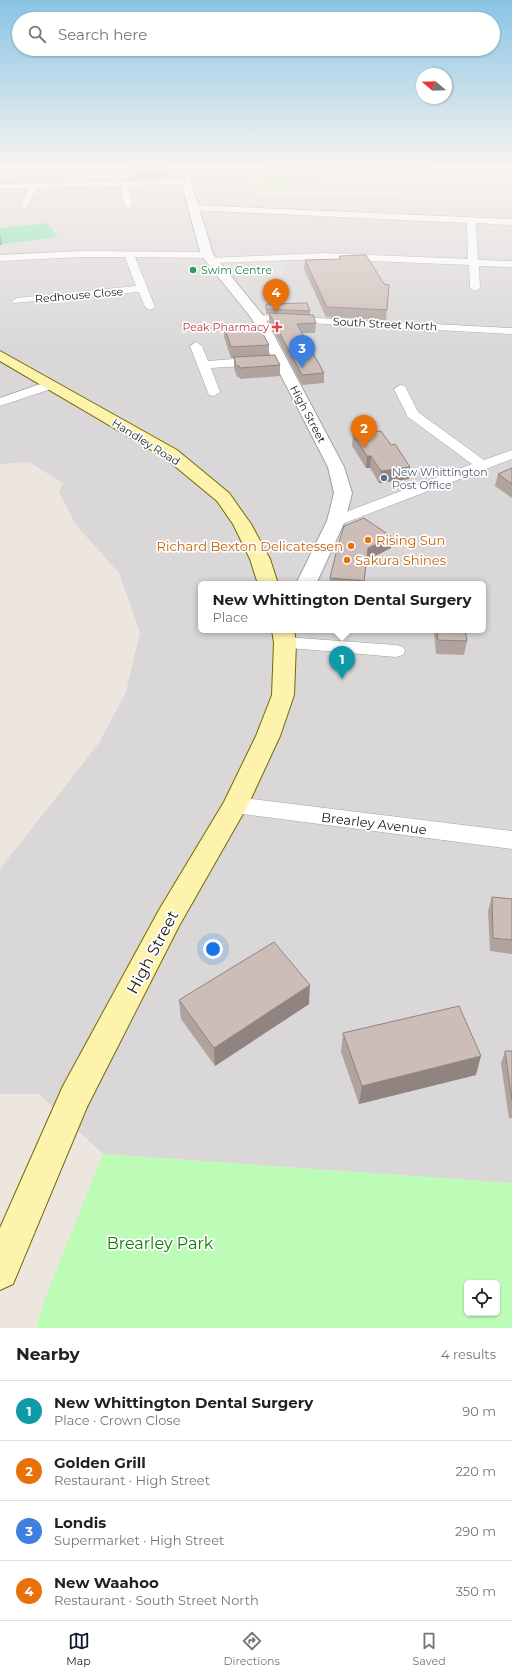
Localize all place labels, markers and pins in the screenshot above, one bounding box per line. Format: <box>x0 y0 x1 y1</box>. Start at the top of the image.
place label: Swim Centre <box>201 263 272 277</box>
marker: Swim Centre <box>188 265 198 275</box>
pin: 4 <box>263 279 289 312</box>
place label: Peak Pharmacy <box>182 320 269 334</box>
marker: Peak Pharmacy <box>272 322 282 332</box>
pin: 3 <box>289 335 315 368</box>
pin: 2 <box>351 415 377 448</box>
place label: New Whittington Post Office <box>392 465 488 492</box>
marker: New Whittington Post Office <box>379 473 389 483</box>
place label: Rising Sun <box>376 532 445 548</box>
marker: Rising Sun <box>363 535 373 545</box>
place label: Richard Bexton Delicatessen <box>157 538 343 554</box>
marker: Richard Bexton Delicatessen <box>346 541 356 551</box>
place label: Sakura Shines <box>355 552 446 568</box>
marker: Sakura Shines <box>342 555 352 565</box>
pin: 1 <box>329 646 355 679</box>

